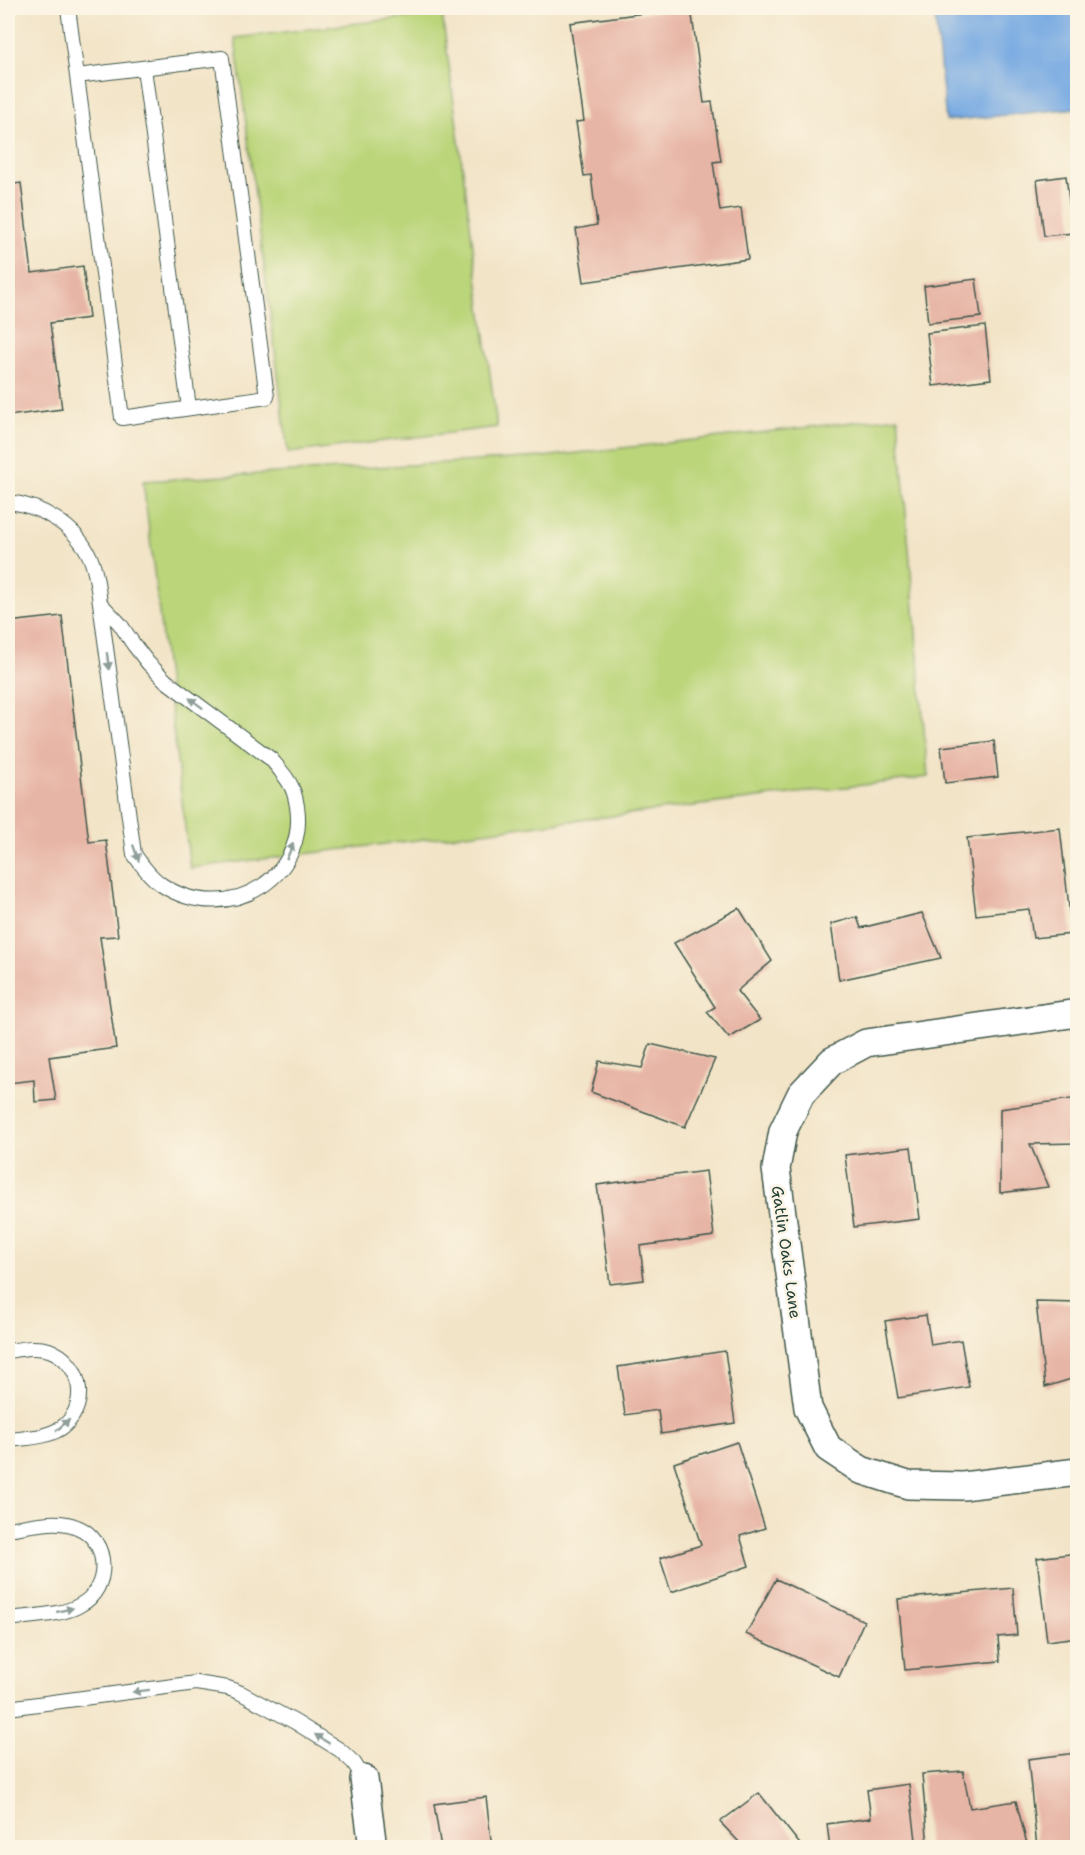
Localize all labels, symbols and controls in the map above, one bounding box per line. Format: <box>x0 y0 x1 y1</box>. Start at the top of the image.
one-way arrow <box>103 651 112 670</box>
one-way arrow <box>188 697 204 709</box>
one-way arrow <box>285 842 295 860</box>
one-way arrow <box>132 844 141 862</box>
street label: Gatlin Oaks Lane <box>767 1184 806 1320</box>
one-way arrow <box>55 1419 70 1432</box>
one-way arrow <box>56 1605 75 1614</box>
one-way arrow <box>132 1686 151 1695</box>
one-way arrow <box>314 1733 330 1744</box>

